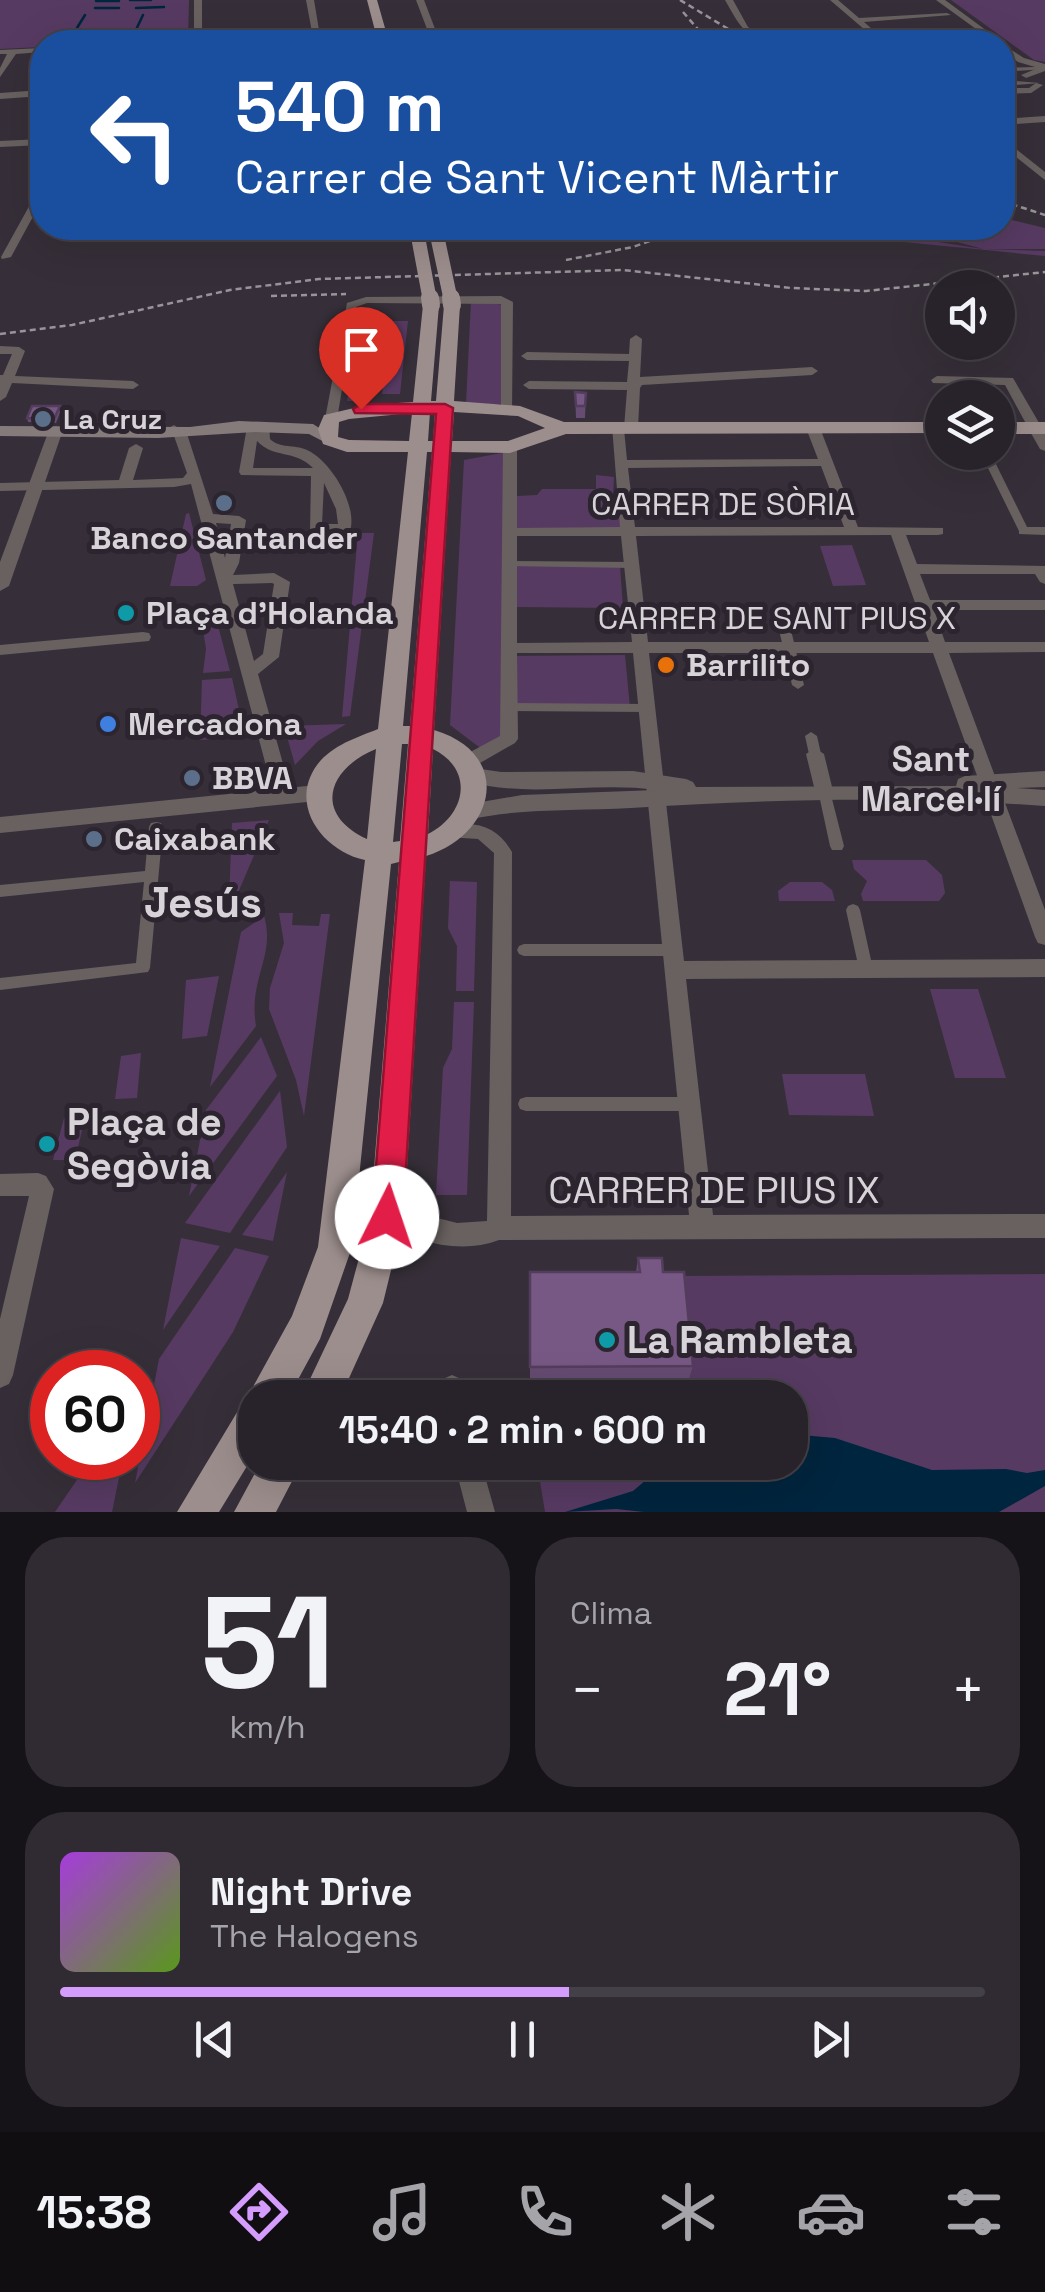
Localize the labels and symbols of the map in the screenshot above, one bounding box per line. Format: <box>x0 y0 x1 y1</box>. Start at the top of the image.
pin <box>319 307 404 410</box>
place label: La Cruz <box>63 401 162 437</box>
marker: La Cruz <box>32 408 54 430</box>
street label: CARRER DE SÒRIA <box>591 484 855 524</box>
marker: Banco Santander <box>213 492 235 514</box>
place label: Banco Santander <box>90 518 358 558</box>
place label: Plaça d'Holanda <box>146 593 393 633</box>
street label: CARRER DE SANT PIUS X <box>598 598 956 638</box>
marker: Plaça d'Holanda <box>115 602 137 624</box>
place label: Barrilito <box>686 645 810 685</box>
marker: Barrilito <box>655 654 677 676</box>
place label: Mercadona <box>128 704 302 744</box>
marker: Mercadona <box>97 713 119 735</box>
district label: Sant Marcel·lí <box>861 737 1002 821</box>
place label: BBVA <box>212 758 293 798</box>
marker: BBVA <box>181 767 203 789</box>
place label: Caixabank <box>114 819 275 859</box>
marker: Caixabank <box>83 828 105 850</box>
district label: Jesús <box>144 876 262 929</box>
place label: Plaça de Segòvia <box>67 1098 222 1190</box>
marker: Plaça de Segòvia <box>36 1133 58 1155</box>
position arrow <box>335 1165 439 1269</box>
street label: CARRER DE PIUS IX <box>548 1166 880 1214</box>
place label: La Rambleta <box>627 1316 853 1364</box>
marker: La Rambleta <box>596 1329 618 1351</box>
speed limit sign: 60 <box>30 1350 160 1480</box>

